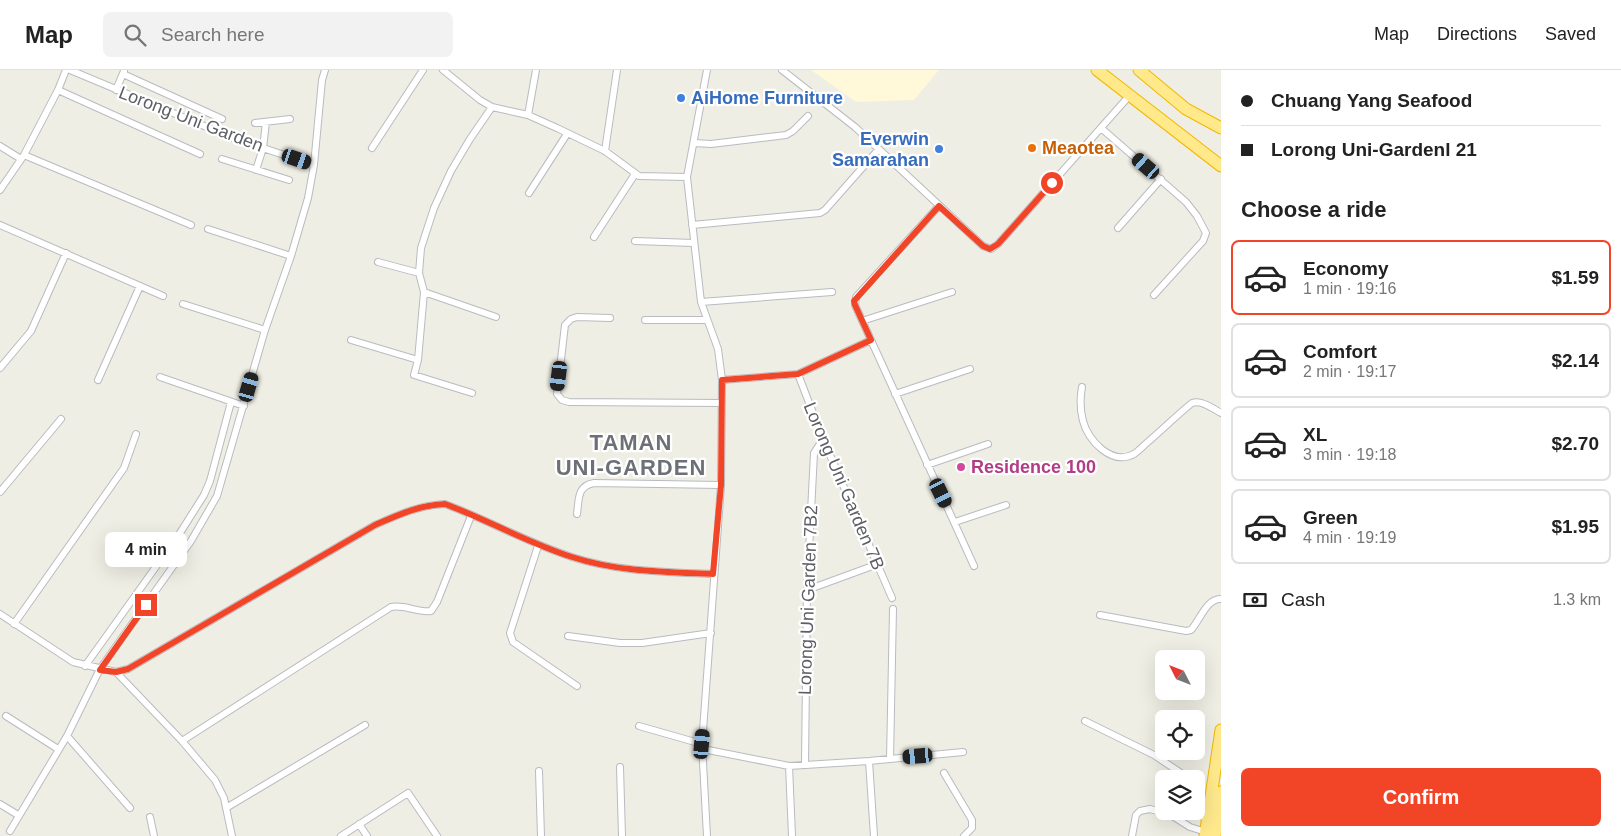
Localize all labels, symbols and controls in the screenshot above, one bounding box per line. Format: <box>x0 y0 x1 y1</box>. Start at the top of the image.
search box <box>103 12 453 57</box>
text: Map <box>25 21 73 48</box>
icon: search <box>121 21 149 49</box>
text: Search here <box>161 24 265 45</box>
text: Map <box>1374 24 1409 44</box>
text: Directions <box>1437 24 1517 44</box>
text: Saved <box>1545 24 1596 44</box>
street label: Lorong Uni Garden <box>116 82 266 156</box>
place label: AiHome Furniture <box>691 88 843 108</box>
text: Chuang Yang Seafood <box>1271 90 1472 111</box>
marker: AiHome Furniture <box>675 92 687 104</box>
place label: Everwin Samarahan <box>832 129 929 170</box>
place label: Meaotea <box>1042 138 1115 158</box>
text: Lorong Uni-Gardenl 21 <box>1271 139 1477 160</box>
marker: Meaotea <box>1026 142 1038 154</box>
marker: Everwin Samarahan <box>933 143 945 155</box>
car <box>280 147 313 171</box>
car <box>1129 150 1162 182</box>
route start <box>1041 172 1063 194</box>
text: Choose a ride <box>1241 197 1386 222</box>
icon: car <box>1243 255 1288 300</box>
text: Economy <box>1303 258 1389 279</box>
text: $1.59 <box>1551 267 1599 288</box>
text: 1 min · 19:16 <box>1303 280 1396 297</box>
icon: car <box>1243 338 1288 383</box>
text: Comfort <box>1303 341 1377 362</box>
text: $2.14 <box>1551 350 1599 371</box>
car <box>549 360 568 392</box>
text: 2 min · 19:17 <box>1303 363 1396 380</box>
car <box>237 371 260 403</box>
street label: Lorong Uni Garden 7B <box>800 399 888 573</box>
icon: car <box>1243 421 1288 466</box>
text: XL <box>1303 424 1327 445</box>
district label: TAMAN UNI-GARDEN <box>556 430 706 480</box>
text: $2.70 <box>1551 433 1599 454</box>
text: 3 min · 19:18 <box>1303 446 1396 463</box>
place label: Residence 100 <box>971 457 1096 477</box>
marker: Residence 100 <box>955 461 967 473</box>
car <box>927 476 954 510</box>
icon: car <box>1243 504 1288 549</box>
street label: Lorong Uni Garden 7B2 <box>795 505 821 695</box>
text: Green <box>1303 507 1358 528</box>
text: $1.95 <box>1551 516 1599 537</box>
text: 4 min · 19:19 <box>1303 529 1396 546</box>
callout: 4 min <box>105 532 187 568</box>
text: 4 min <box>125 541 167 558</box>
icon: cash <box>1241 586 1269 614</box>
text: Cash <box>1281 589 1325 610</box>
text: 1.3 km <box>1553 591 1601 608</box>
route end <box>135 594 157 616</box>
north arrow <box>1155 650 1205 700</box>
map controls <box>1155 650 1205 820</box>
button: locate <box>1155 710 1205 760</box>
car <box>693 728 710 760</box>
car <box>902 747 933 765</box>
button: Confirm <box>1241 768 1601 826</box>
button: layers <box>1155 770 1205 820</box>

